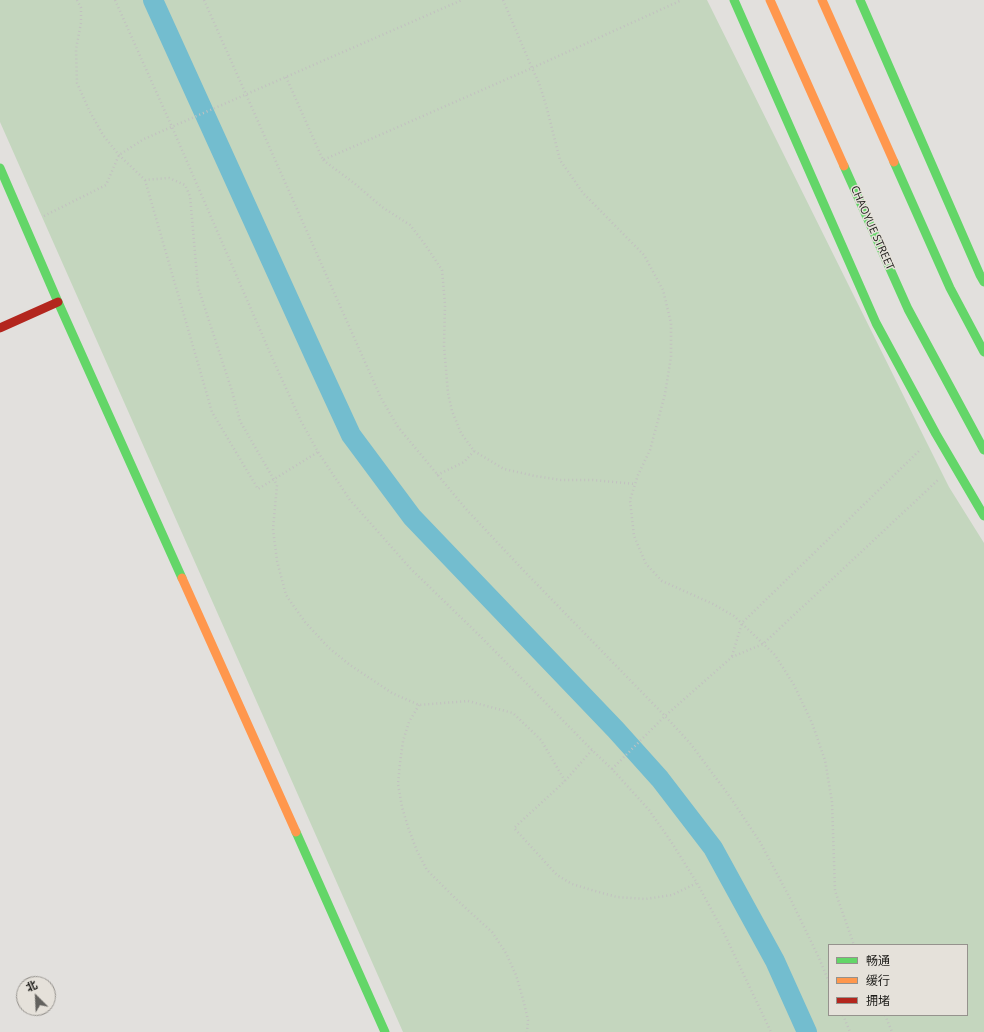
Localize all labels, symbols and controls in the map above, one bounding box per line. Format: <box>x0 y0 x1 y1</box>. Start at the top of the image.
street label: CHAOYUE STREET <box>847 184 897 272</box>
legend <box>828 944 968 1016</box>
text: 畅通 <box>866 952 890 969</box>
text: 缓行 <box>866 972 890 989</box>
north arrow <box>16 976 56 1016</box>
text: 北 <box>23 976 39 995</box>
text: 拥堵 <box>866 992 890 1009</box>

